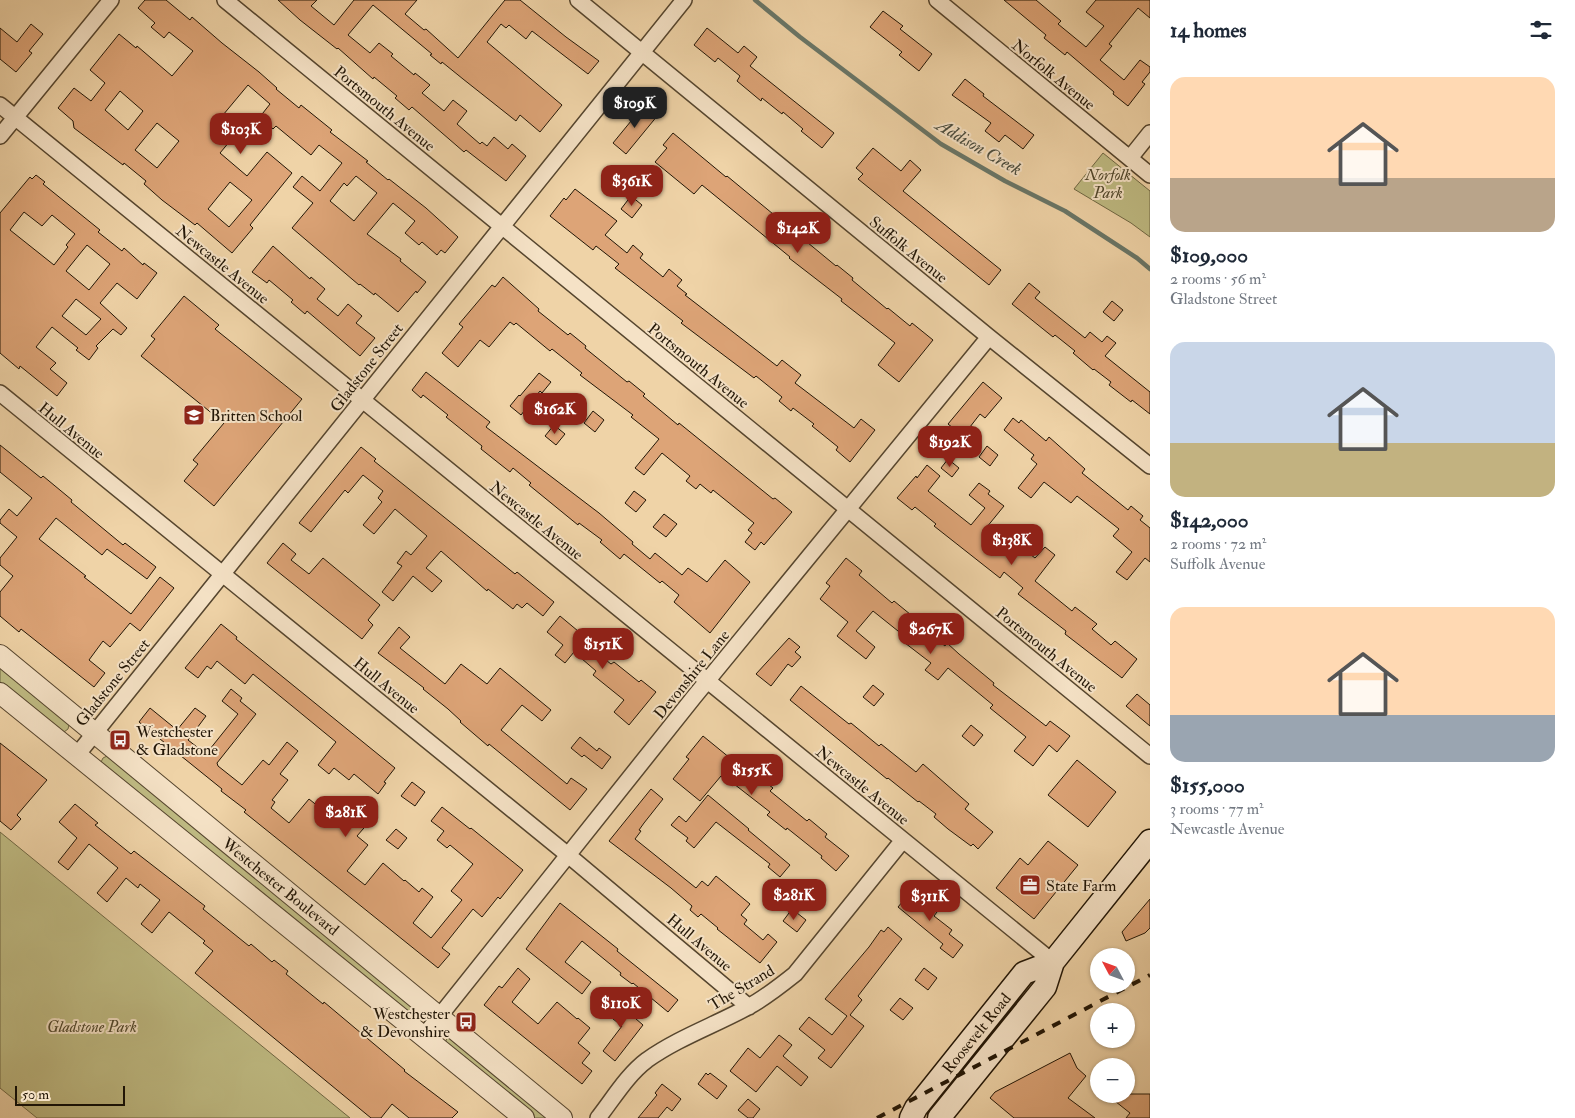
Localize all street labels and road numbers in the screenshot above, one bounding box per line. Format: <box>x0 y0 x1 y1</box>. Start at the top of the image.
street label: Norfolk Avenue <box>1008 35 1099 115</box>
street label: Portsmouth Avenue <box>330 62 439 156</box>
street label: Suffolk Avenue <box>865 212 952 288</box>
street label: Newcastle Avenue <box>172 221 273 309</box>
street label: Gladstone Street <box>326 319 408 416</box>
street label: Portsmouth Avenue <box>644 319 753 413</box>
street label: Hull Avenue <box>34 398 109 464</box>
street label: Newcastle Avenue <box>486 477 587 565</box>
street label: Portsmouth Avenue <box>992 603 1101 697</box>
street label: Devonshire Lane <box>650 626 734 724</box>
street label: Gladstone Street <box>71 635 154 731</box>
street label: Hull Avenue <box>349 653 424 719</box>
street label: Newcastle Avenue <box>812 742 913 830</box>
street label: Westchester Boulevard <box>217 833 343 940</box>
street label: Hull Avenue <box>663 910 736 976</box>
street label: The Strand <box>705 960 778 1015</box>
street label: Roosevelt Road <box>938 989 1016 1078</box>

